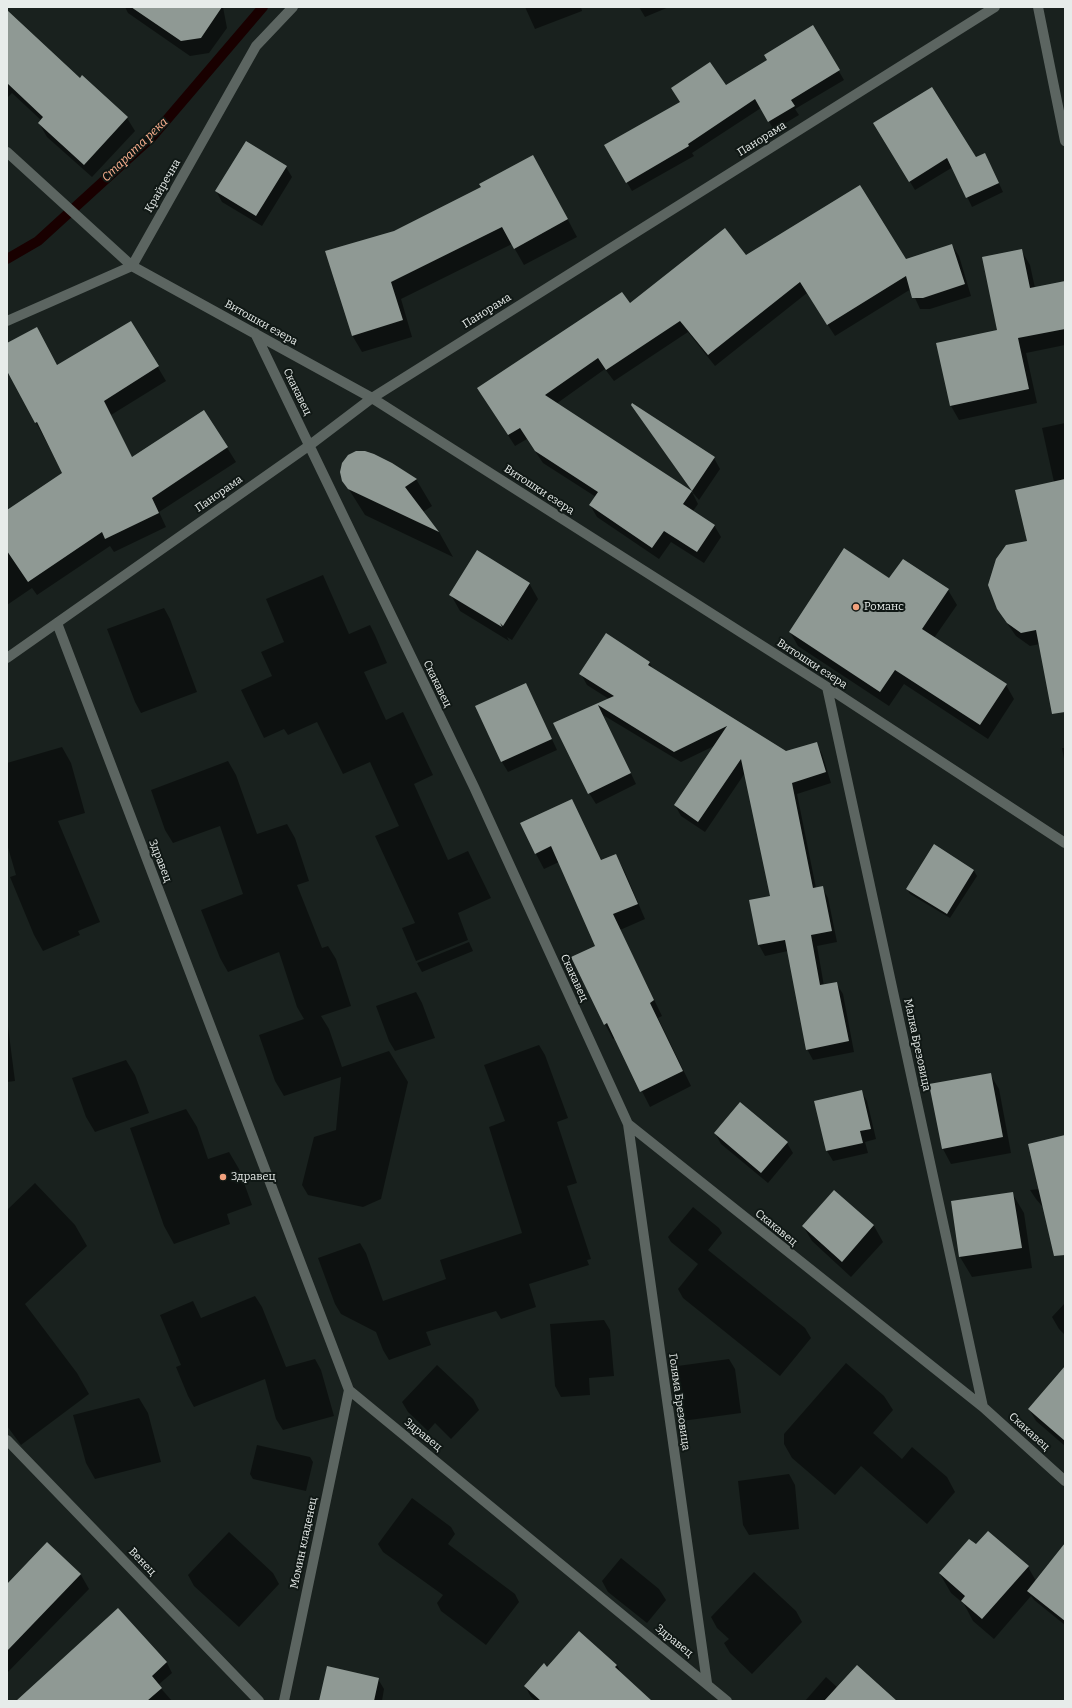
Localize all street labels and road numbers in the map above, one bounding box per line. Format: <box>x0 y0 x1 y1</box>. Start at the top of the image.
street label: Панорама <box>735 119 789 159</box>
street label: Крайречна <box>142 157 184 215</box>
street label: Панорама <box>460 291 514 331</box>
street label: Витошки езера <box>222 298 300 348</box>
street label: Скакавец <box>280 366 314 418</box>
street label: Витошки езера <box>501 462 577 518</box>
street label: Панорама <box>193 473 245 515</box>
street label: Витошки езера <box>774 636 850 692</box>
street label: Скакавец <box>420 658 454 710</box>
street label: Здравец <box>146 838 174 884</box>
street label: Скакавец <box>557 952 591 1004</box>
street label: Малка Брезовица <box>901 998 933 1092</box>
street label: Скакавец <box>752 1207 800 1249</box>
street label: Голяма Брезовица <box>666 1353 692 1451</box>
street label: Скакавец <box>1006 1410 1052 1454</box>
street label: Здравец <box>401 1416 445 1454</box>
street label: Момин кладенец <box>288 1496 320 1590</box>
street label: Венец <box>126 1545 158 1579</box>
street label: Здравец <box>652 1622 696 1660</box>

